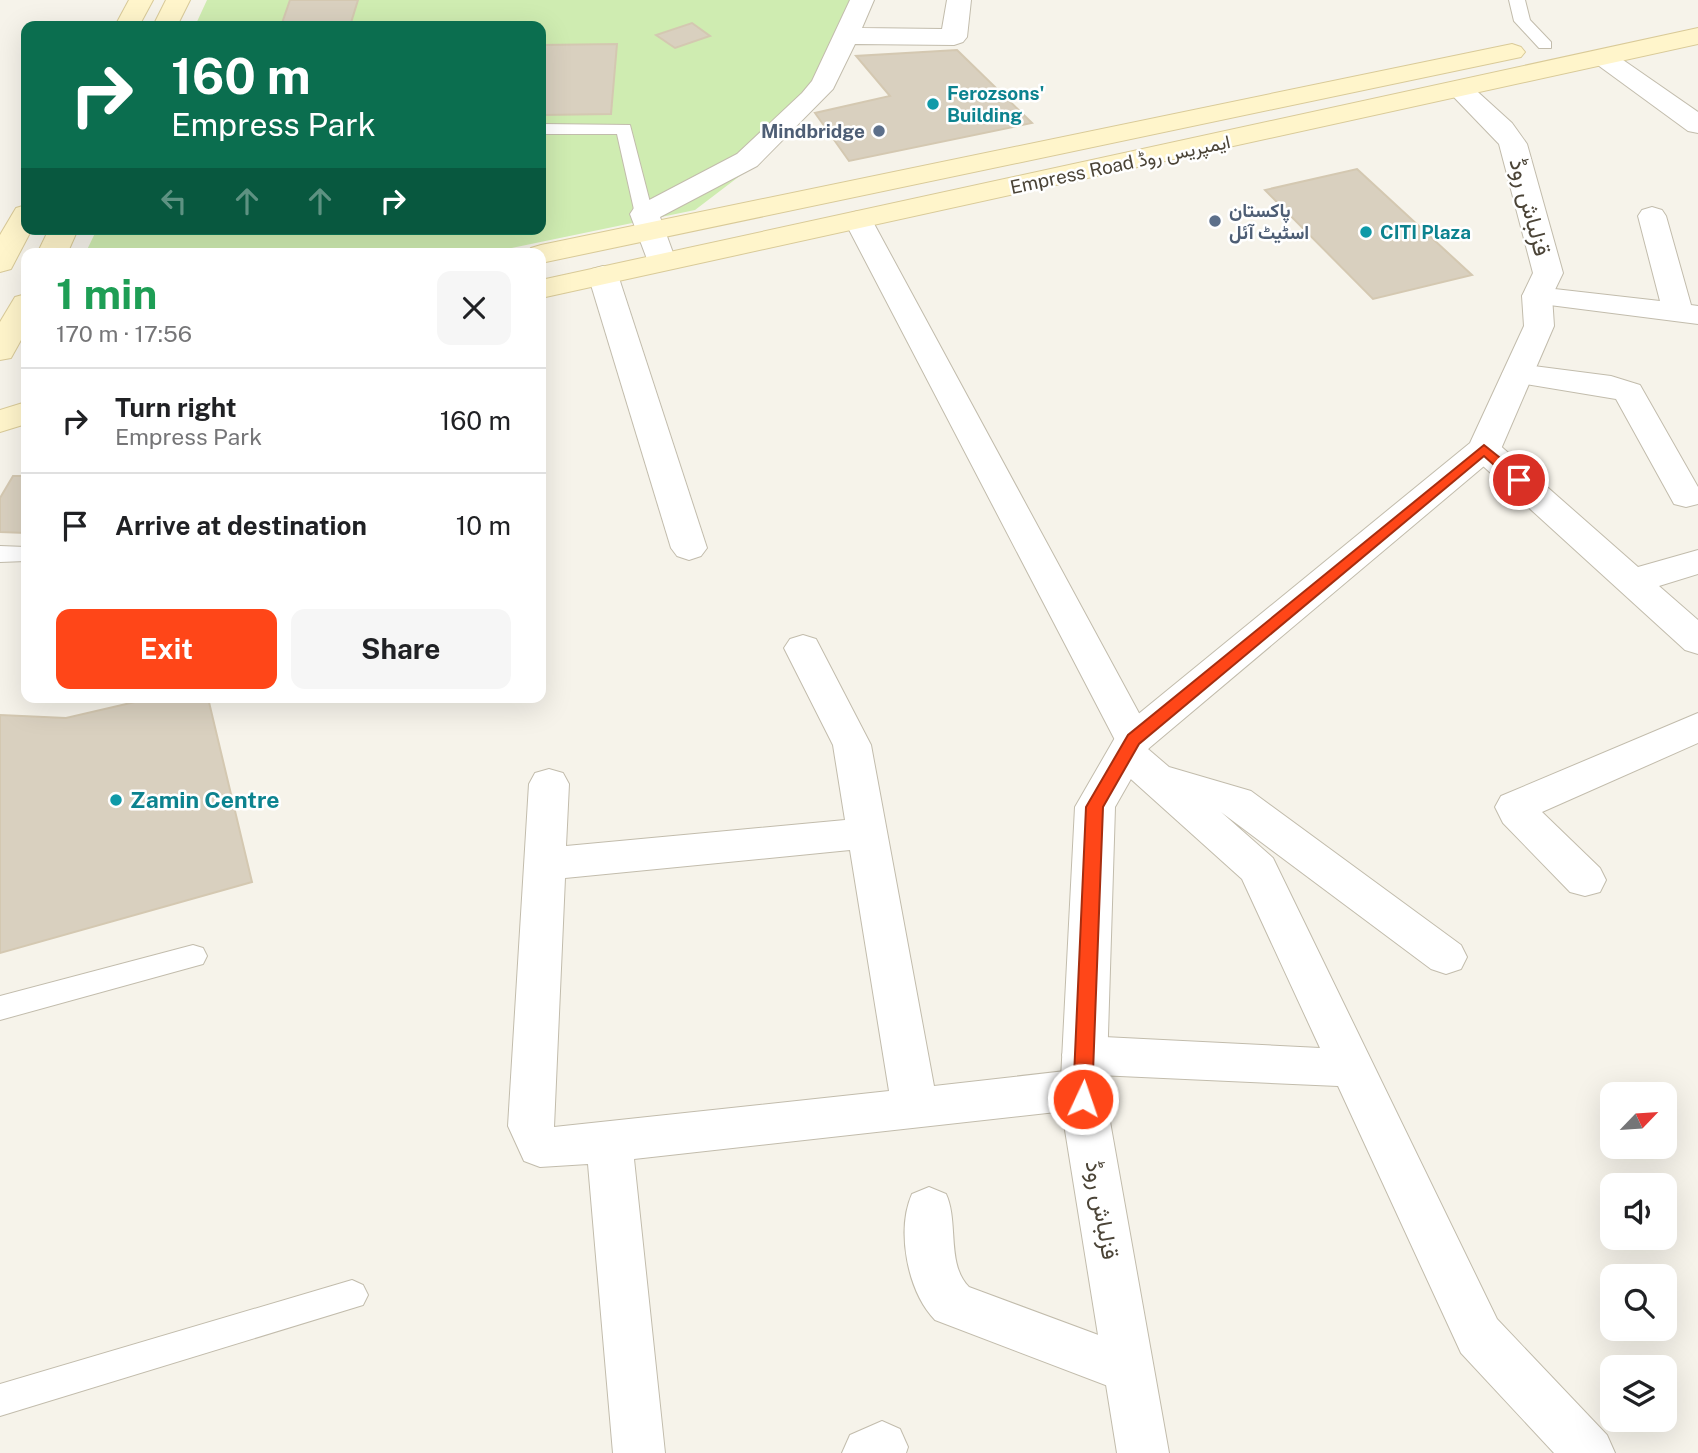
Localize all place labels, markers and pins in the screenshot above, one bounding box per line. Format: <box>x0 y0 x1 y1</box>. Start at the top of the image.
place label: Ferozsons' Building <box>947 82 1044 126</box>
marker: Ferozsons' Building <box>925 96 941 112</box>
place label: Mindbridge <box>761 120 865 142</box>
marker: Mindbridge <box>871 123 887 139</box>
place label: پاکستان اسٹیٹ آئل <box>1229 199 1309 244</box>
marker: پاکستان اسٹیٹ آئل <box>1207 213 1223 229</box>
place label: CITI Plaza <box>1380 221 1471 243</box>
marker: CITI Plaza <box>1358 224 1374 240</box>
pin <box>1489 450 1549 510</box>
place label: Zamin Centre <box>130 786 280 813</box>
marker: Zamin Centre <box>108 792 124 808</box>

